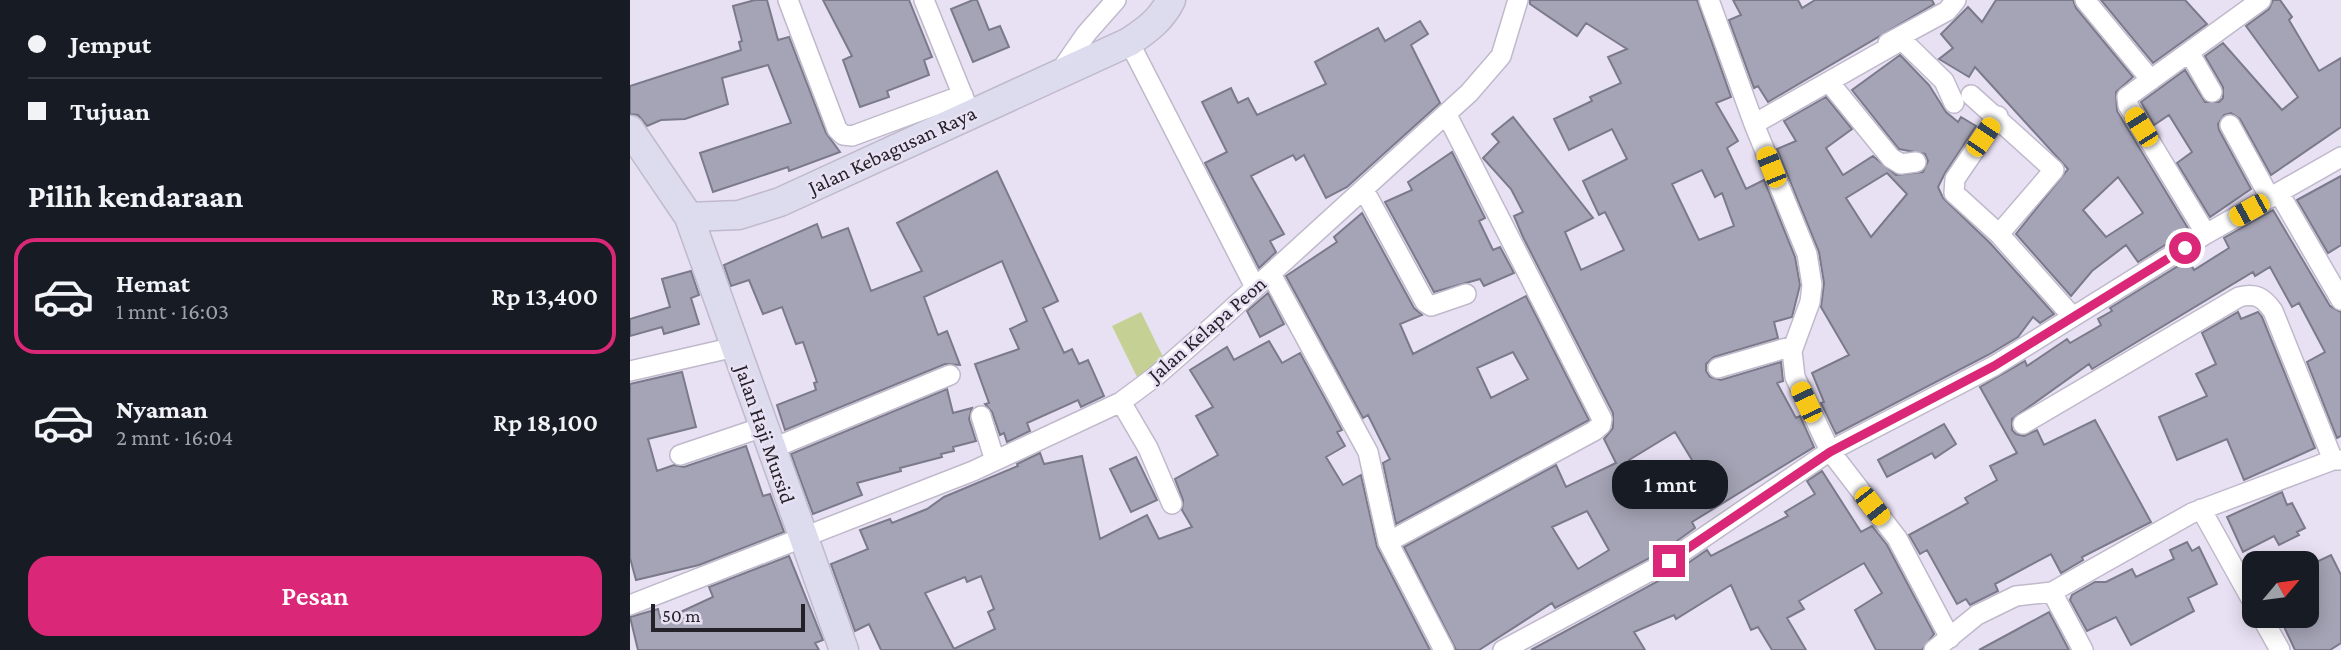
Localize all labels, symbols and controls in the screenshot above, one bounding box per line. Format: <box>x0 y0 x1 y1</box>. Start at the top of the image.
text: Jemput <box>70 30 151 59</box>
text: Tujuan <box>70 97 150 126</box>
street label: Jalan Kebagusan Raya <box>802 100 980 200</box>
car <box>2121 104 2162 150</box>
car <box>1963 114 2004 160</box>
car <box>1754 144 1789 190</box>
text: Pilih kendaraan <box>28 178 243 214</box>
car <box>2226 191 2273 229</box>
route start <box>2169 232 2201 264</box>
icon: car <box>32 265 95 328</box>
text: Hemat <box>116 269 190 298</box>
street label: Jalan Kelapa Peon <box>1142 271 1271 388</box>
text: Rp 13,400 <box>491 282 598 311</box>
text: 1 mnt · 16:03 <box>116 298 229 324</box>
street label: Jalan Haji Mursid <box>729 360 800 507</box>
car <box>1788 379 1825 425</box>
icon: car <box>32 391 95 454</box>
text: Nyaman <box>116 395 208 424</box>
text: Rp 18,100 <box>493 408 598 437</box>
text: 2 mnt · 16:04 <box>116 424 233 450</box>
callout: 1 mnt <box>1611 460 1727 508</box>
text: 1 mnt <box>1644 471 1696 497</box>
car <box>1851 483 1894 529</box>
route end <box>1653 545 1685 577</box>
north arrow <box>2242 551 2319 628</box>
map controls <box>2242 551 2319 628</box>
button: Pesan <box>28 556 602 636</box>
scale bar <box>651 601 805 633</box>
text: 50 m <box>662 605 701 626</box>

